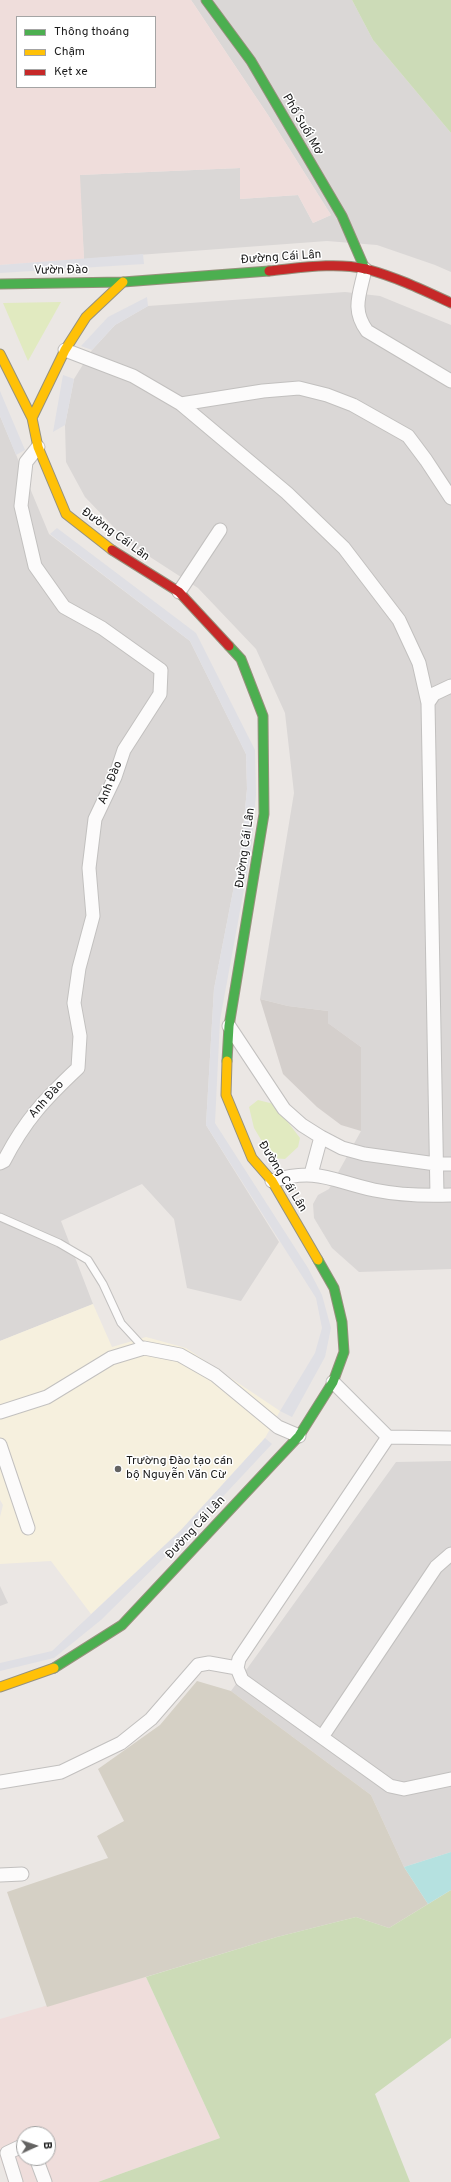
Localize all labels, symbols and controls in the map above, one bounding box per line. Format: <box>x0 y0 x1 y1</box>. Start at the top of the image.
legend <box>16 16 156 88</box>
text: Thông thoáng <box>54 24 129 40</box>
text: Chậm <box>54 44 85 60</box>
text: Kẹt xe <box>54 64 88 80</box>
street label: Phố Suối Mơ <box>279 92 325 158</box>
street label: Đường Cái Lân <box>240 248 322 268</box>
street label: Vườn Đào <box>34 263 88 279</box>
street label: Đường Cái Lân <box>78 505 152 565</box>
street label: Anh Đào <box>96 759 126 807</box>
street label: Đường Cái Lân <box>233 807 259 889</box>
street label: Anh Đào <box>26 1078 68 1122</box>
street label: Đường Cái Lân <box>255 1139 309 1215</box>
place label: Trường Đào tạo cán bộ Nguyễn Văn Cừ <box>126 1455 233 1483</box>
marker: Trường Đào tạo cán bộ Nguyễn Văn Cừ <box>113 1464 123 1474</box>
street label: Đường Cái Lân <box>163 1494 229 1562</box>
north arrow <box>16 2126 56 2166</box>
text: B <box>40 2141 54 2150</box>

